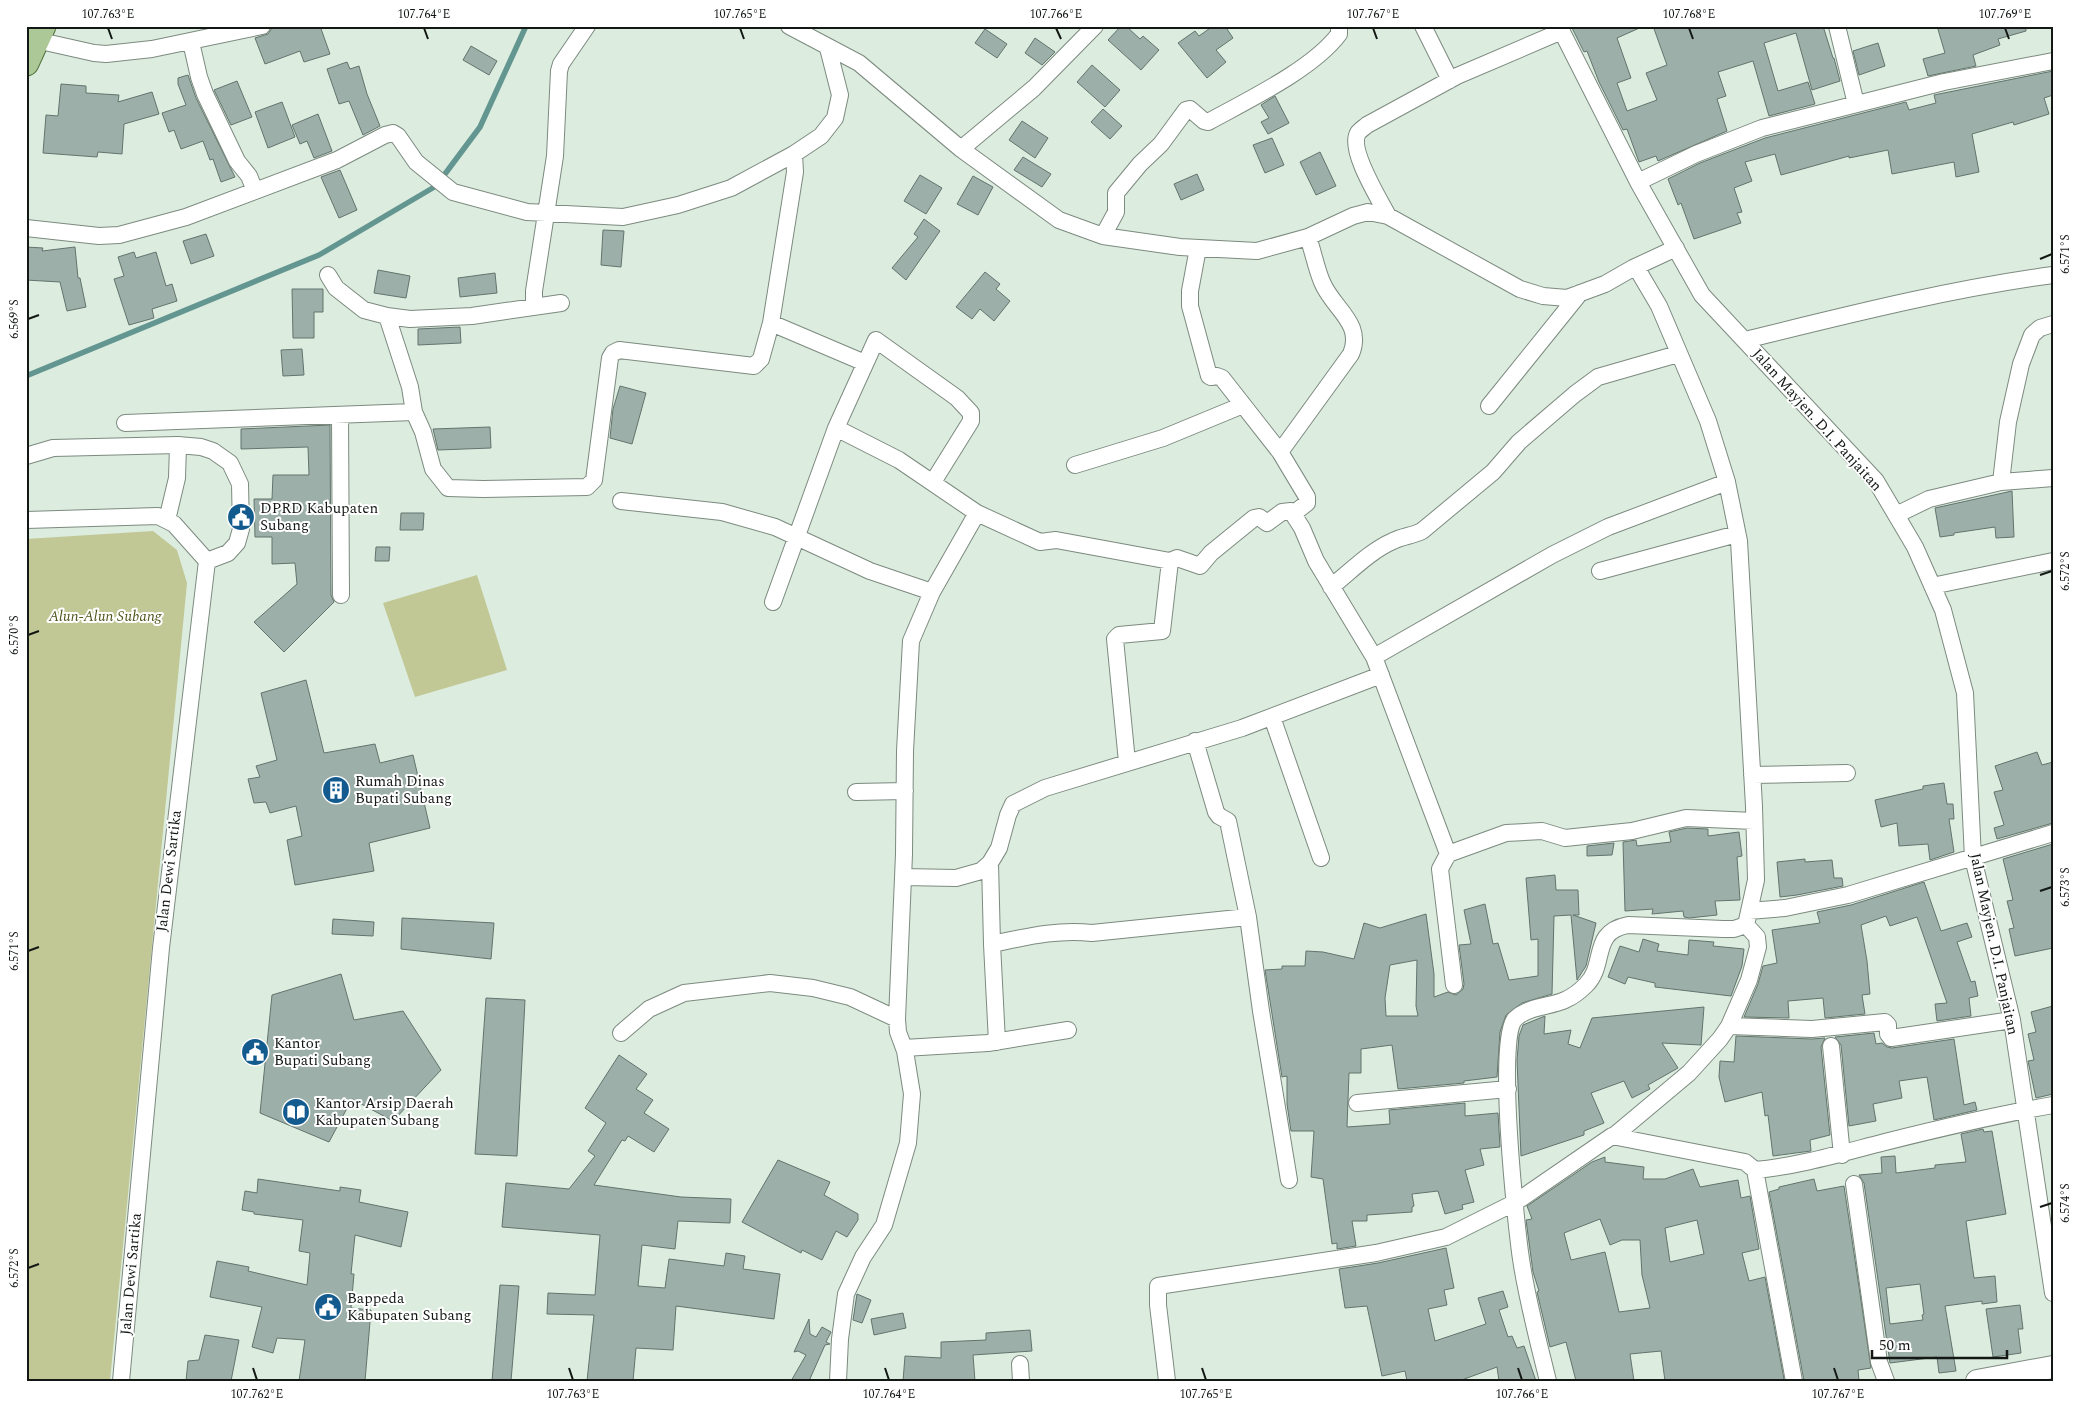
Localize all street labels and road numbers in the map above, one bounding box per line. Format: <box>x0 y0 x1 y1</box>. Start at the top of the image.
street label: Jalan Mayjen. D.I. Panjaitan <box>1746 343 1888 497</box>
street label: Jalan Dewi Sartika <box>150 808 188 933</box>
street label: Jalan Mayjen. D.I. Panjaitan <box>1963 851 2025 1037</box>
street label: Jalan Dewi Sartika <box>114 1211 148 1336</box>

